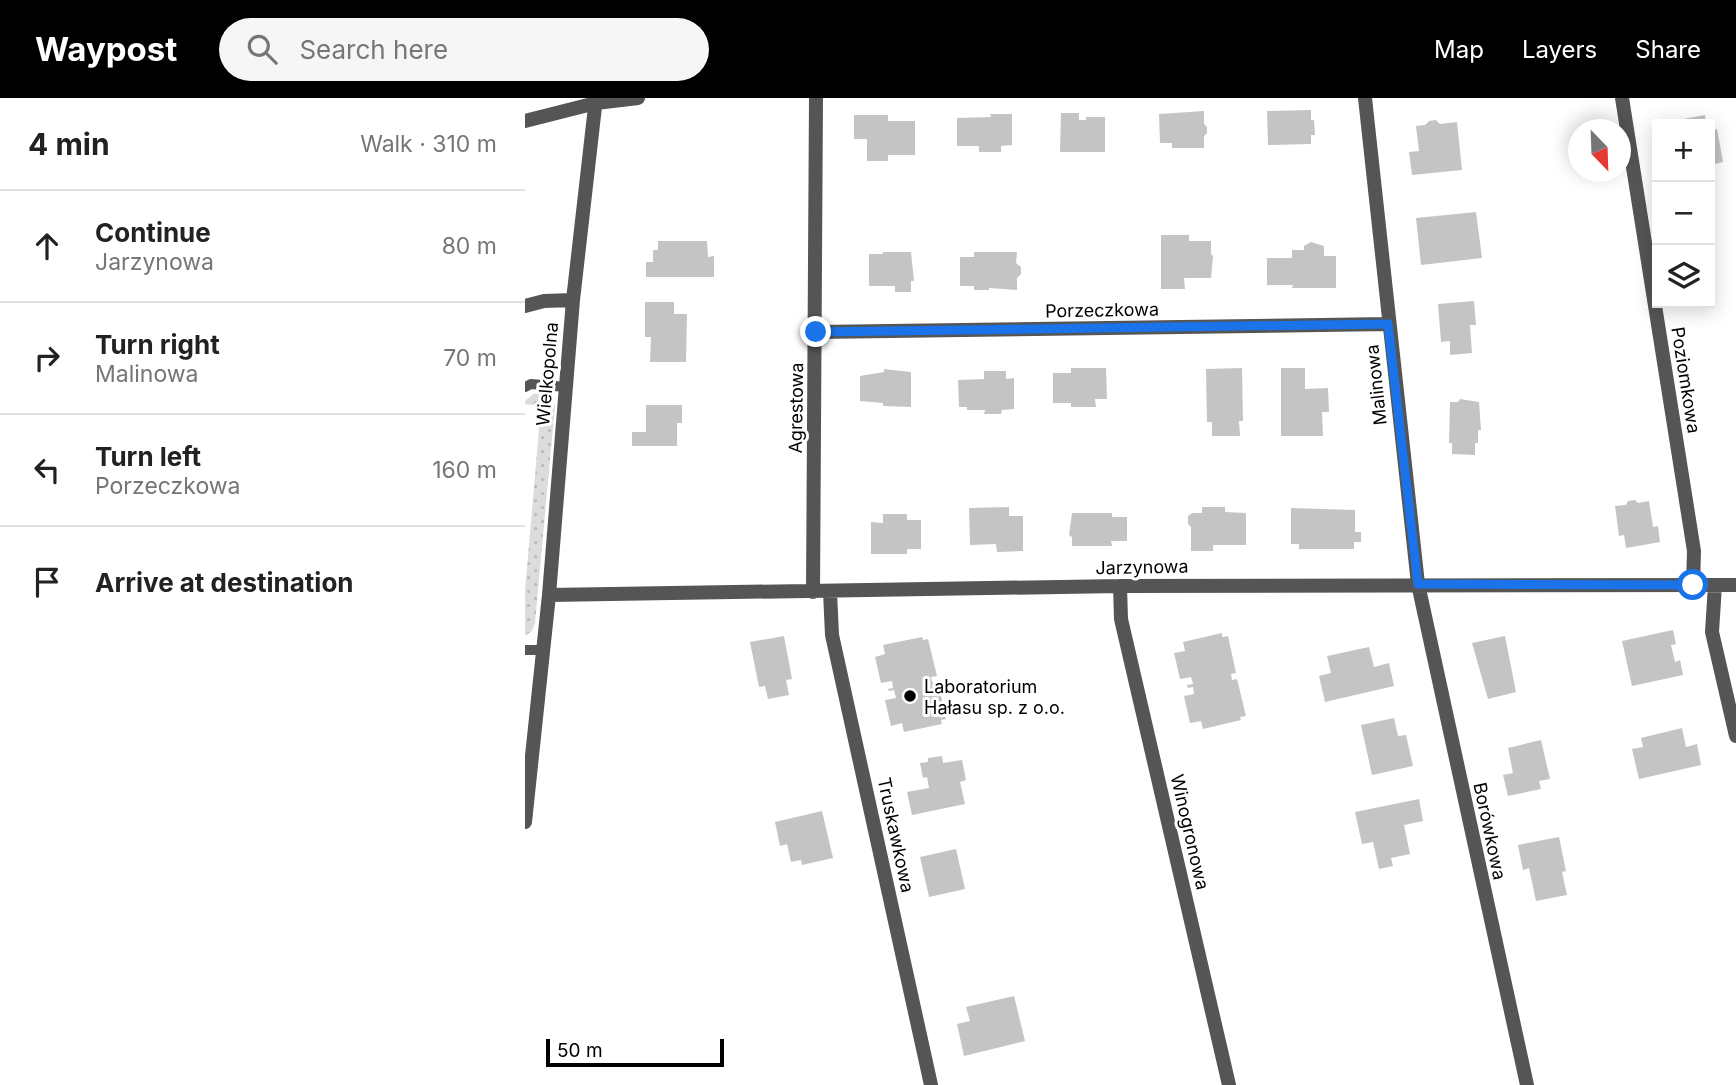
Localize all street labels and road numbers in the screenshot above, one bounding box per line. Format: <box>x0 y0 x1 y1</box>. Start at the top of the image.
street label: Porzeczkowa <box>1045 299 1159 321</box>
street label: Wielkopolna <box>532 321 562 427</box>
street label: Poziomkowa <box>1667 325 1705 435</box>
street label: Malinowa <box>1361 344 1391 426</box>
street label: Agrestowa <box>785 362 807 454</box>
street label: Jarzynowa <box>1095 556 1189 578</box>
street label: Winogronowa <box>1167 772 1213 892</box>
street label: Truskawkowa <box>874 776 918 894</box>
street label: Borówkowa <box>1469 780 1511 882</box>

